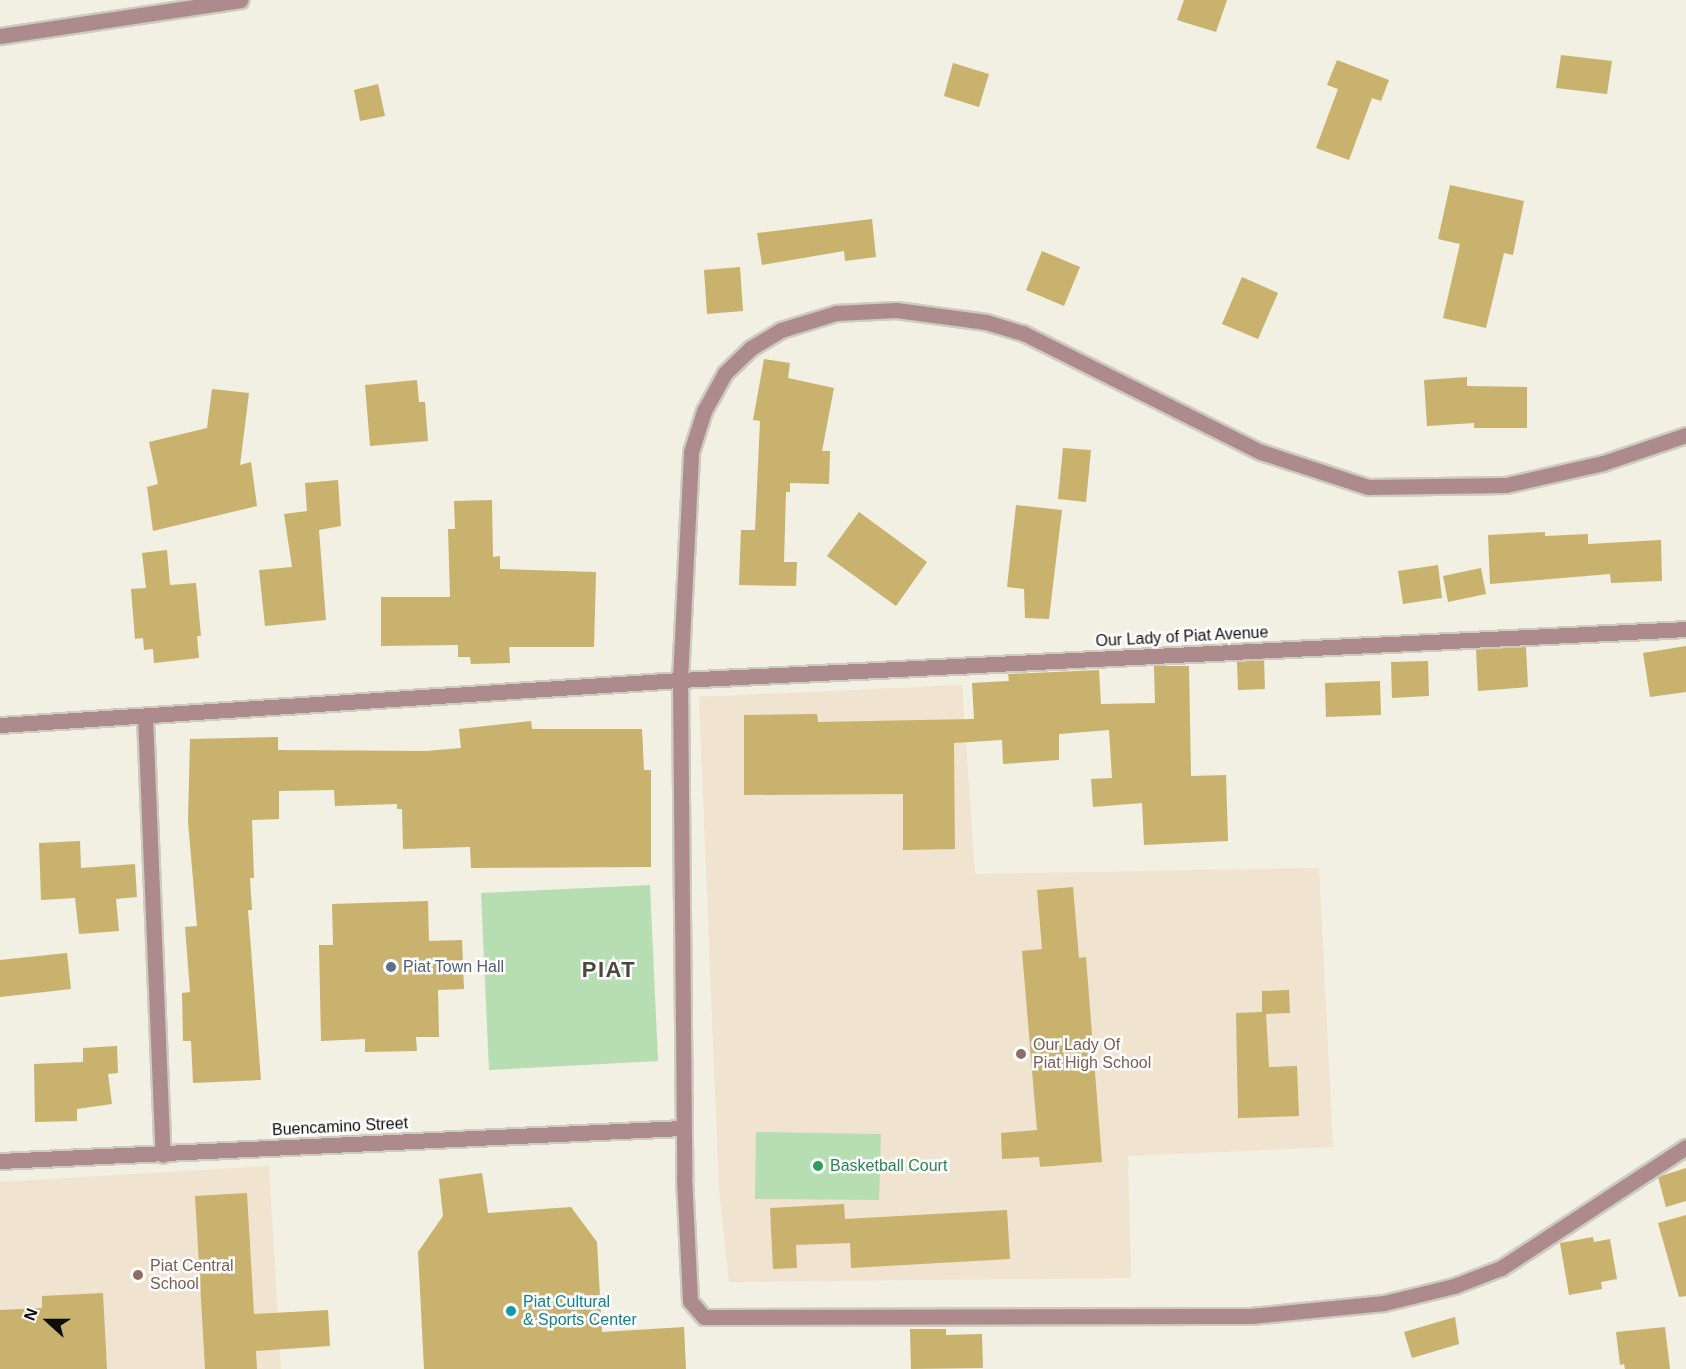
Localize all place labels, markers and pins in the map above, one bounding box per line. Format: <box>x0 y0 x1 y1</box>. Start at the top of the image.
place label: Piat Town Hall <box>403 957 504 977</box>
marker: Piat Town Hall <box>384 960 398 974</box>
place label: Our Lady Of Piat High School <box>1033 1035 1151 1073</box>
marker: Our Lady Of Piat High School <box>1014 1047 1028 1061</box>
place label: Basketball Court <box>830 1156 947 1176</box>
marker: Basketball Court <box>811 1159 825 1173</box>
place label: Piat Central School <box>150 1256 234 1294</box>
marker: Piat Central School <box>131 1268 145 1282</box>
place label: Piat Cultural & Sports Center <box>523 1292 637 1330</box>
marker: Piat Cultural & Sports Center <box>504 1304 518 1318</box>

